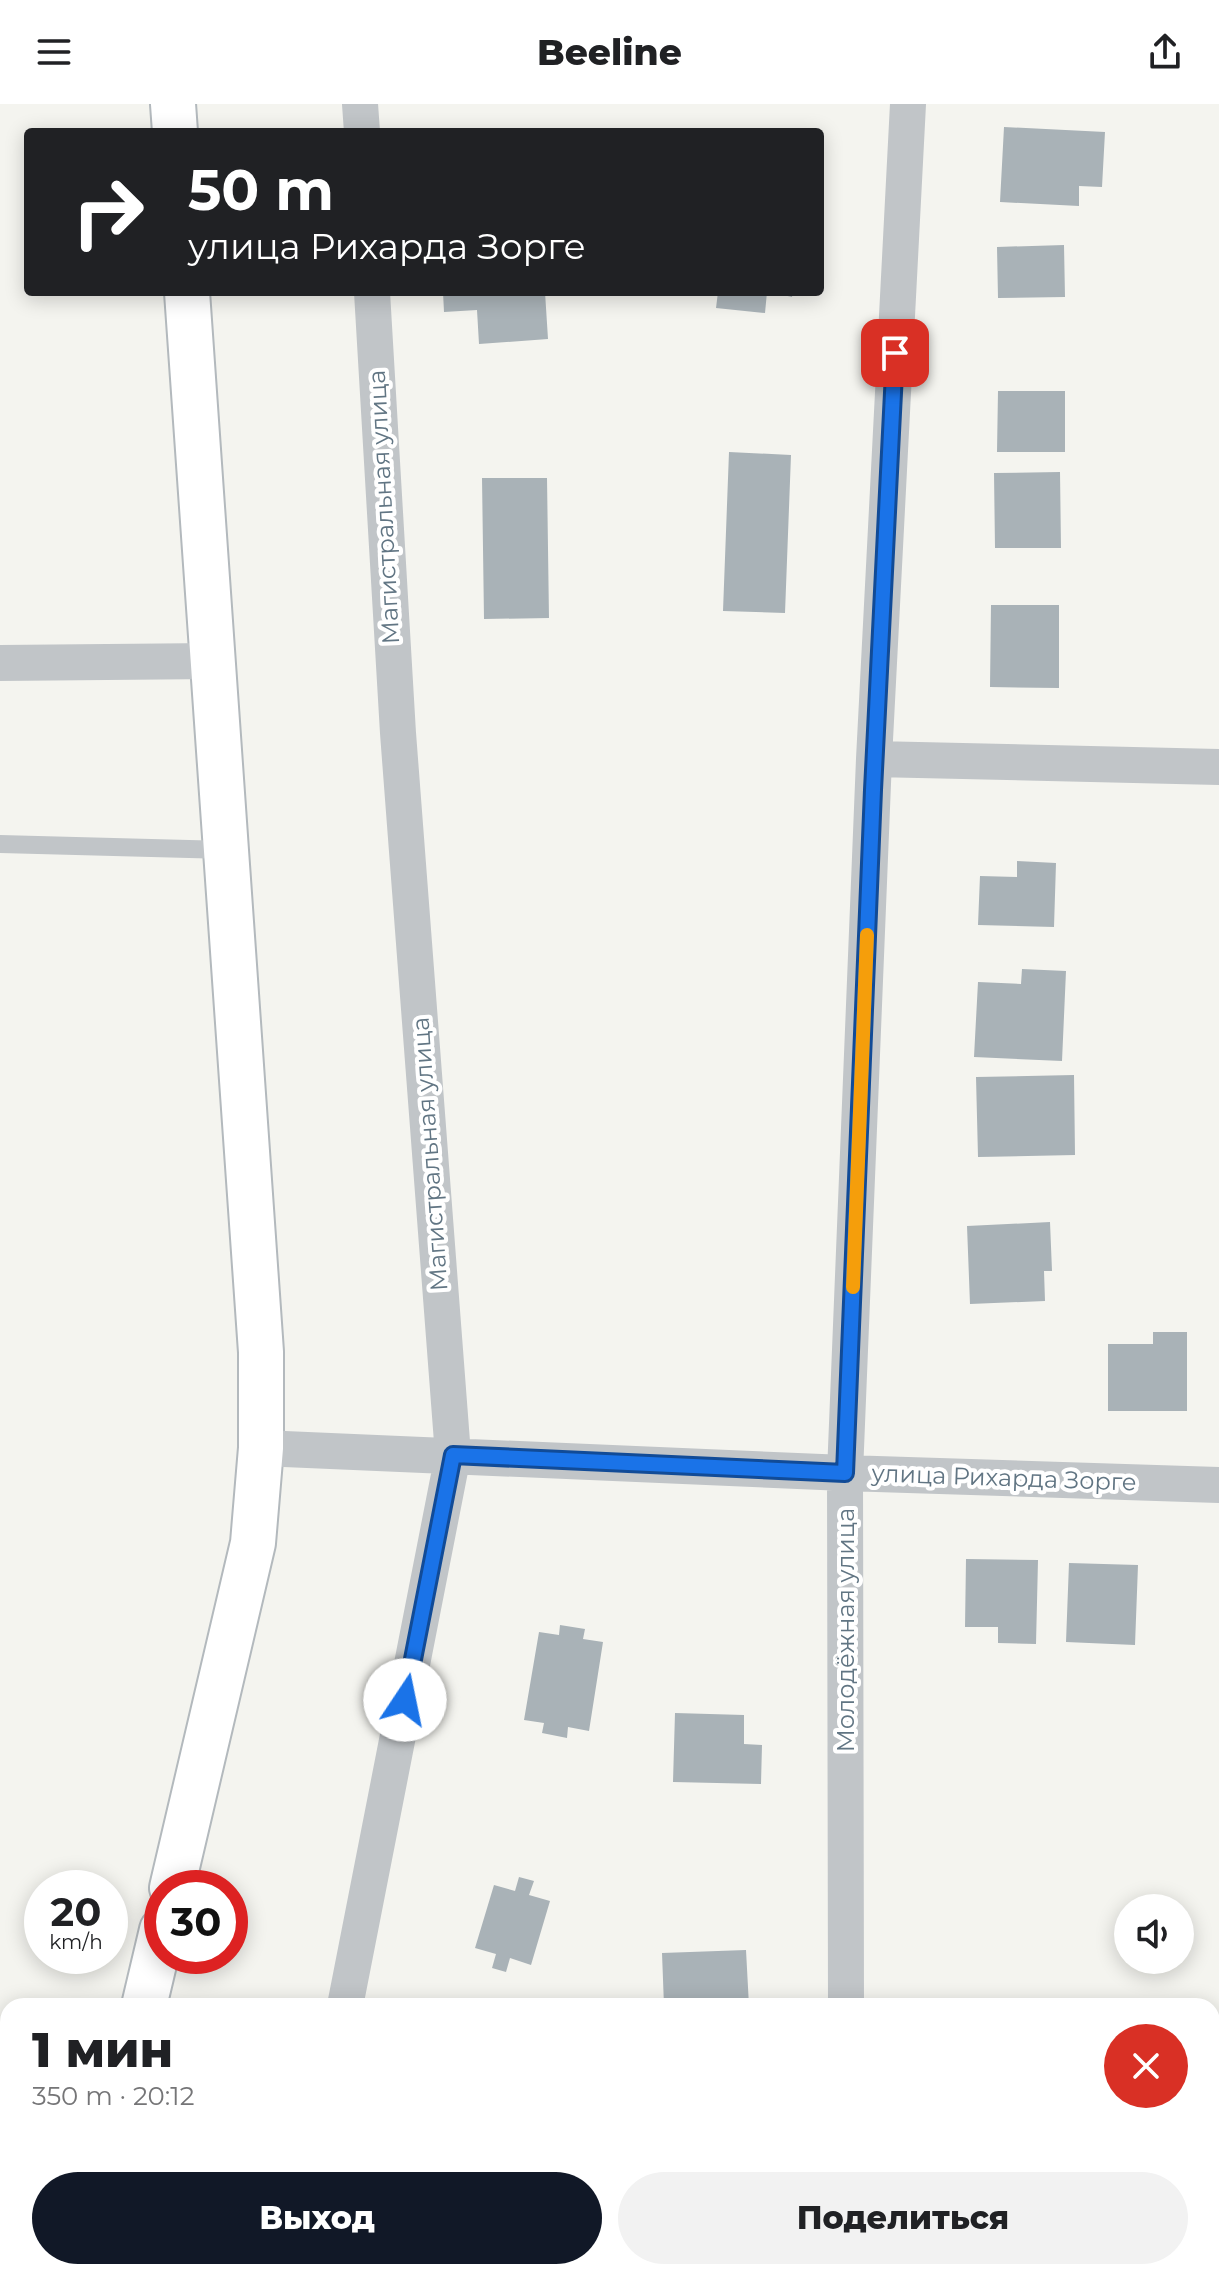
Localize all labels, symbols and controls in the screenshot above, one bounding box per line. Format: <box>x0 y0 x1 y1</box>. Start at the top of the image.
icon: menu <box>32 30 76 74</box>
text: Beeline <box>537 30 682 74</box>
icon: share <box>1143 30 1187 74</box>
text: 50 m <box>188 156 334 224</box>
icon: right <box>56 160 160 264</box>
text: улица Рихарда Зорге <box>188 224 586 268</box>
pin <box>861 319 929 387</box>
icon: arrive <box>873 331 917 375</box>
street label: Магистральная улица <box>362 369 405 645</box>
street label: Магистральная улица <box>405 1016 454 1292</box>
street label: улица Рихарда Зорге <box>870 1458 1137 1497</box>
street label: Молодёжная улица <box>831 1508 860 1752</box>
position arrow <box>363 1658 447 1742</box>
speed limit sign: 30 <box>144 1870 248 1974</box>
text: 20 <box>51 1887 101 1936</box>
map controls <box>1114 1894 1194 1974</box>
button: sound <box>1114 1894 1194 1974</box>
text: km/h <box>49 1930 103 1954</box>
text: 1 мин <box>32 2021 173 2079</box>
button: close <box>1104 2024 1188 2108</box>
text: 350 m · 20:12 <box>32 2080 195 2112</box>
button: Выход <box>32 2172 602 2264</box>
button: Поделиться <box>618 2172 1188 2264</box>

